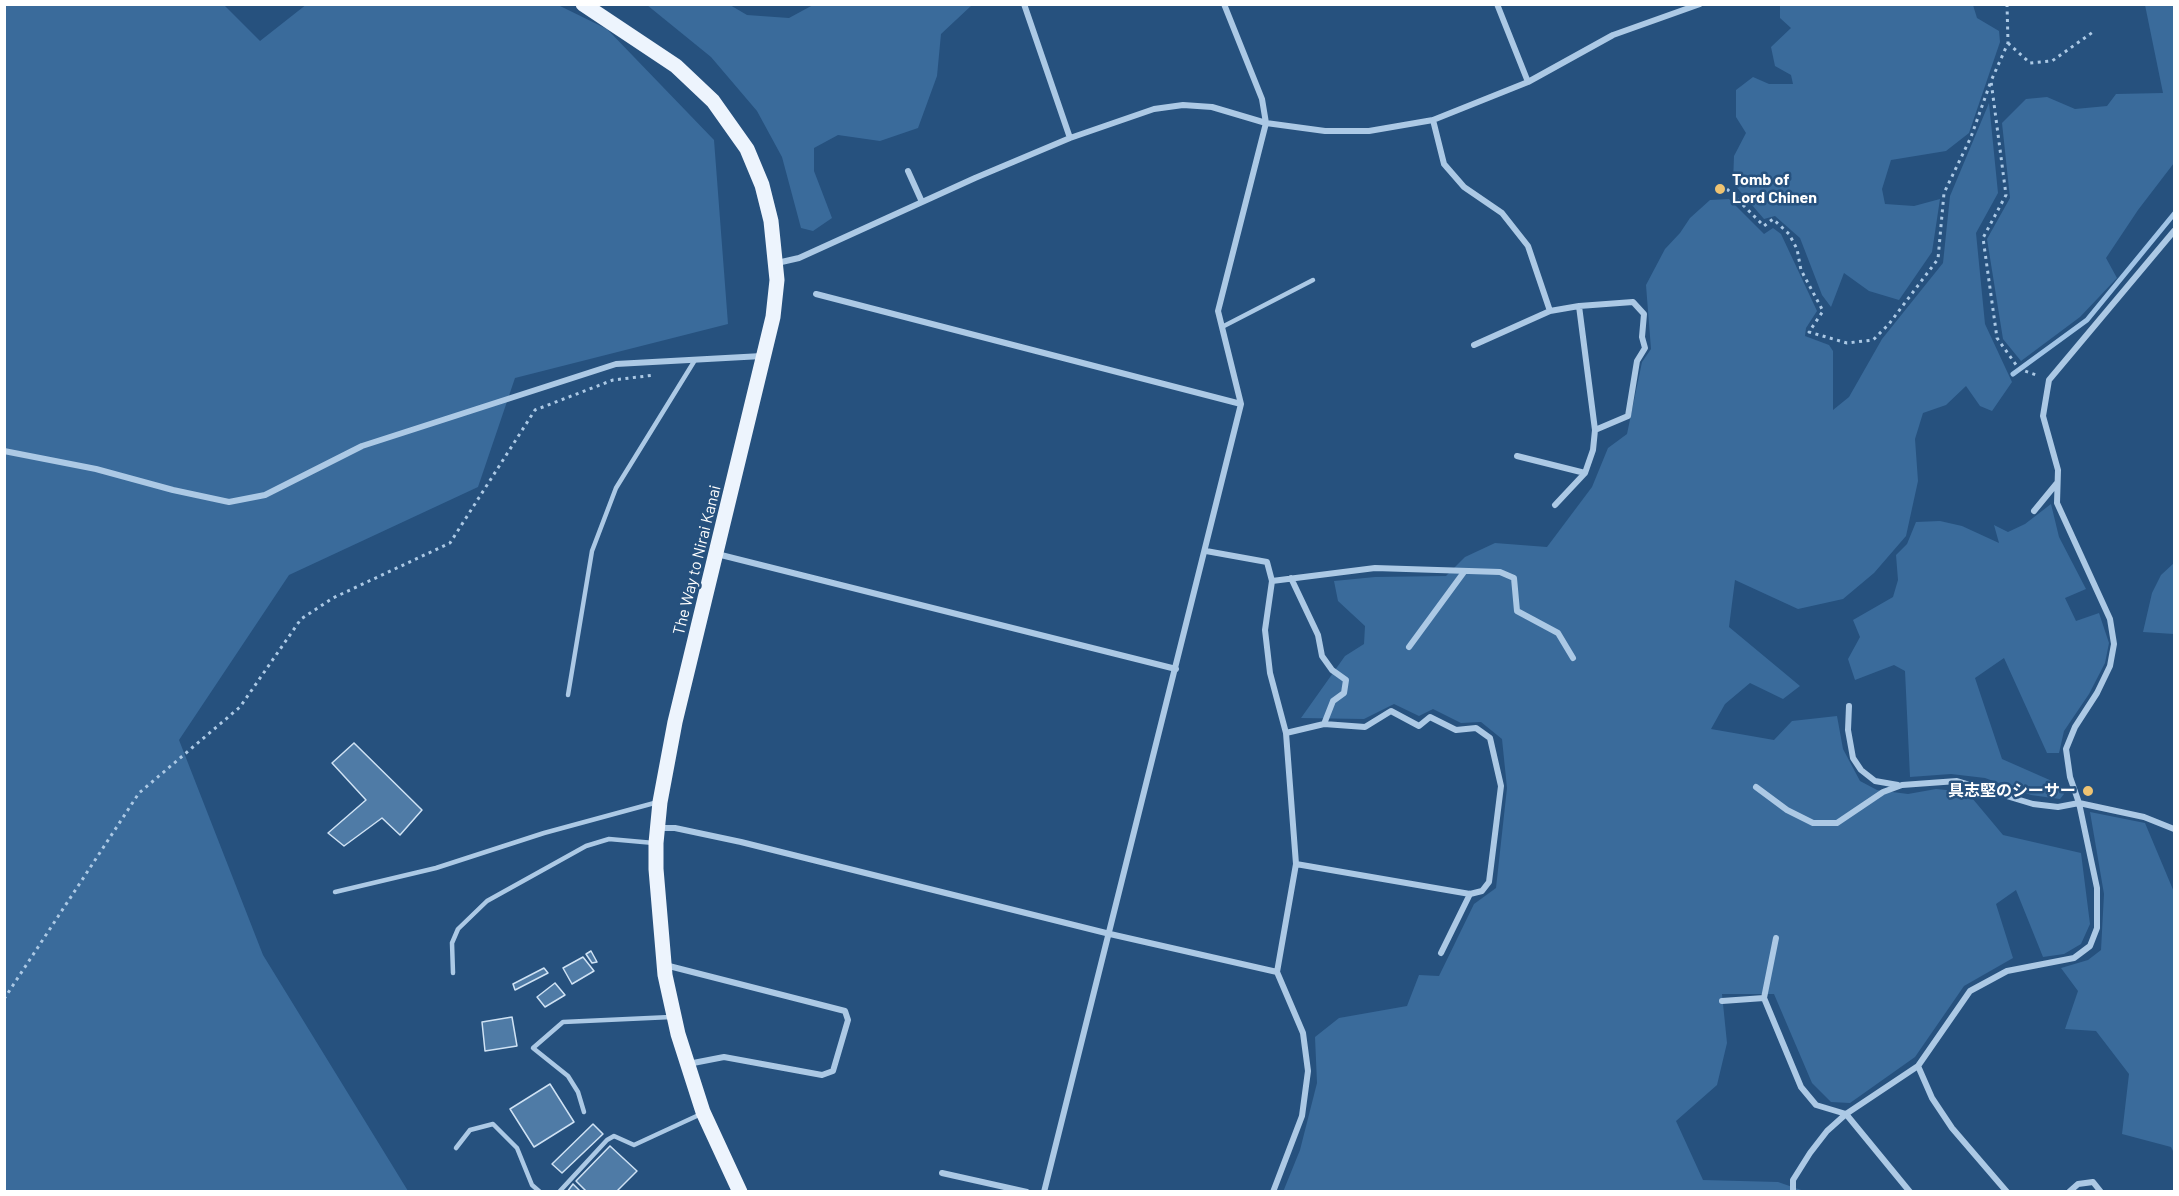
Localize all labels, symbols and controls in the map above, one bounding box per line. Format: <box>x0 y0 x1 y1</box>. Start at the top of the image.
place label: Tomb of Lord Chinen <box>1732 170 1817 208</box>
marker: Tomb of Lord Chinen <box>1713 182 1727 196</box>
street label: The Way to Nirai Kanai <box>669 483 725 637</box>
place label: 具志堅のシーサー <box>1948 781 2076 801</box>
marker: 具志堅のシーサー <box>2081 784 2095 798</box>

